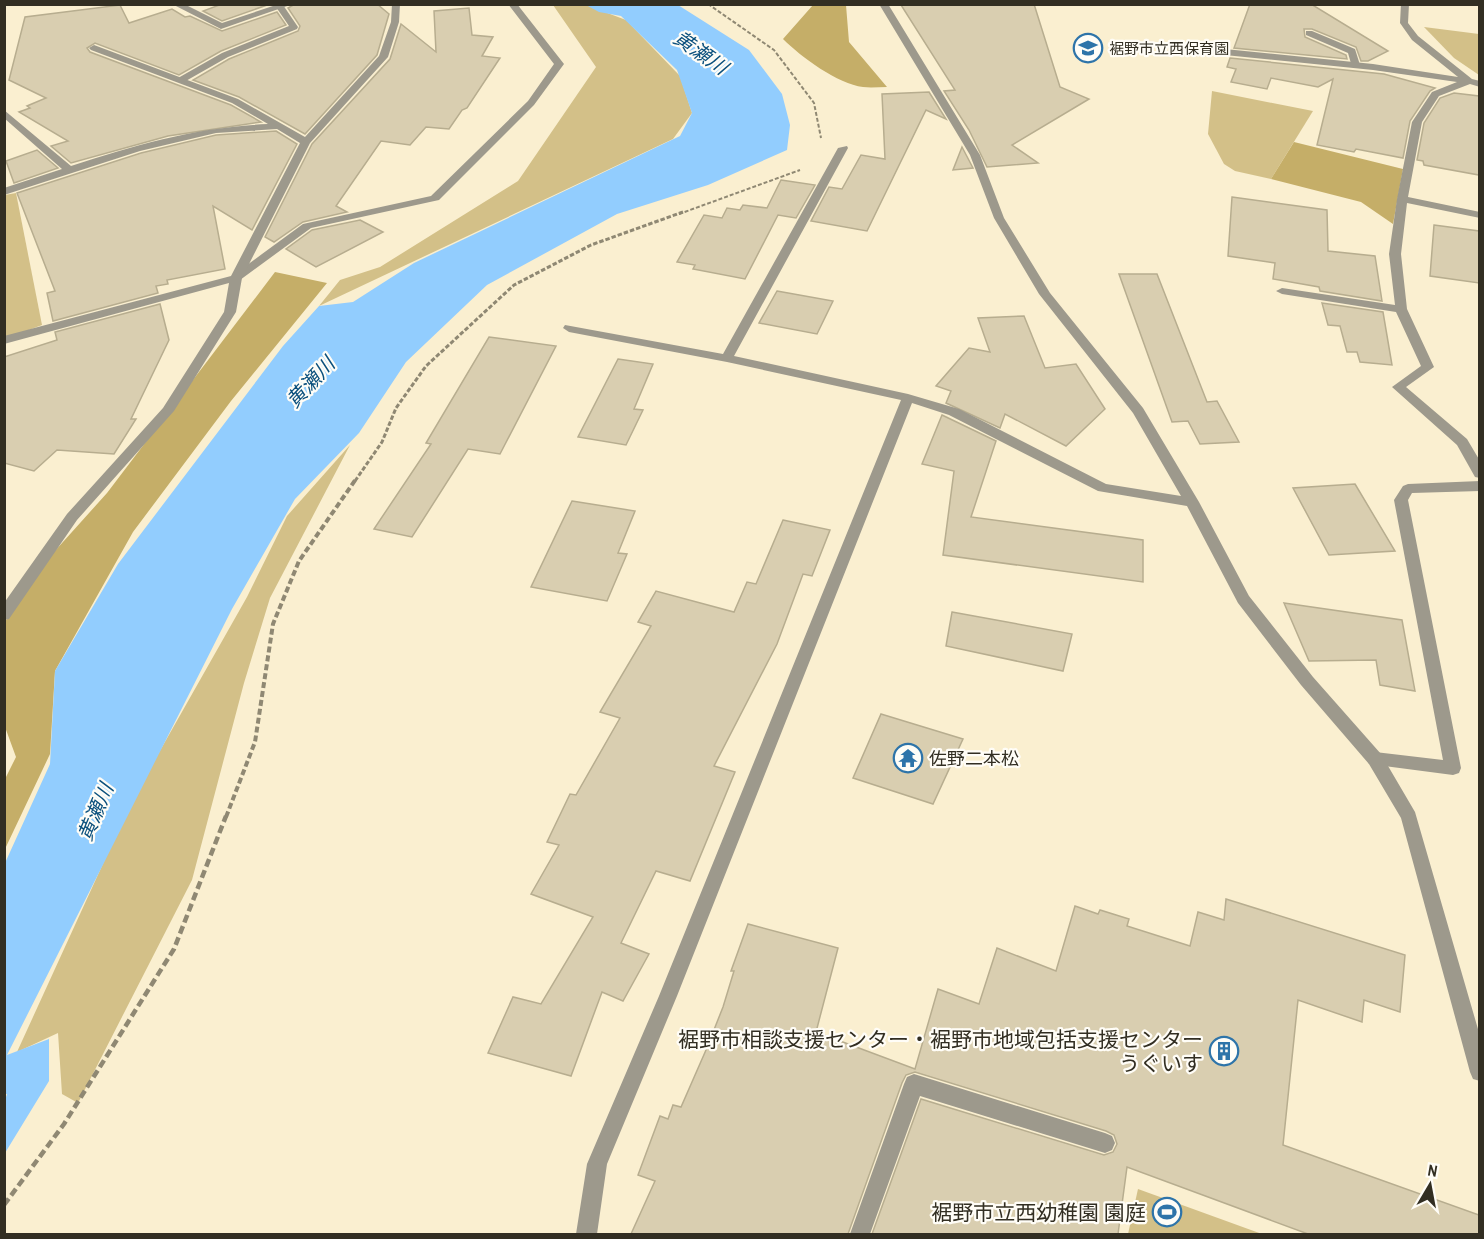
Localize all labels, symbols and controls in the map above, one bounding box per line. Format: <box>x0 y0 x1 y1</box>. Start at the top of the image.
water label: 黄瀬川 <box>669 24 735 81</box>
school or university icon: 裾野市立西保育園 <box>1072 32 1104 64</box>
place label: 裾野市立西保育園 <box>1109 38 1229 59</box>
water label: 黄瀬川 <box>280 349 342 413</box>
temple icon: 佐野二本松 <box>892 742 924 774</box>
place label: 佐野二本松 <box>929 746 1019 771</box>
water label: 黄瀬川 <box>71 777 120 845</box>
place label: 裾野市相談支援センター・裾野市地域包括支援センター うぐいす <box>678 1025 1203 1078</box>
building icon: 裾野市相談支援センター・裾野市地域包括支援センター うぐいす <box>1208 1035 1240 1067</box>
north arrow <box>1400 1155 1460 1215</box>
text: N <box>1426 1159 1439 1182</box>
sports icon: 裾野市立西幼稚園 園庭 <box>1151 1196 1183 1228</box>
place label: 裾野市立西幼稚園 園庭 <box>931 1198 1146 1227</box>

